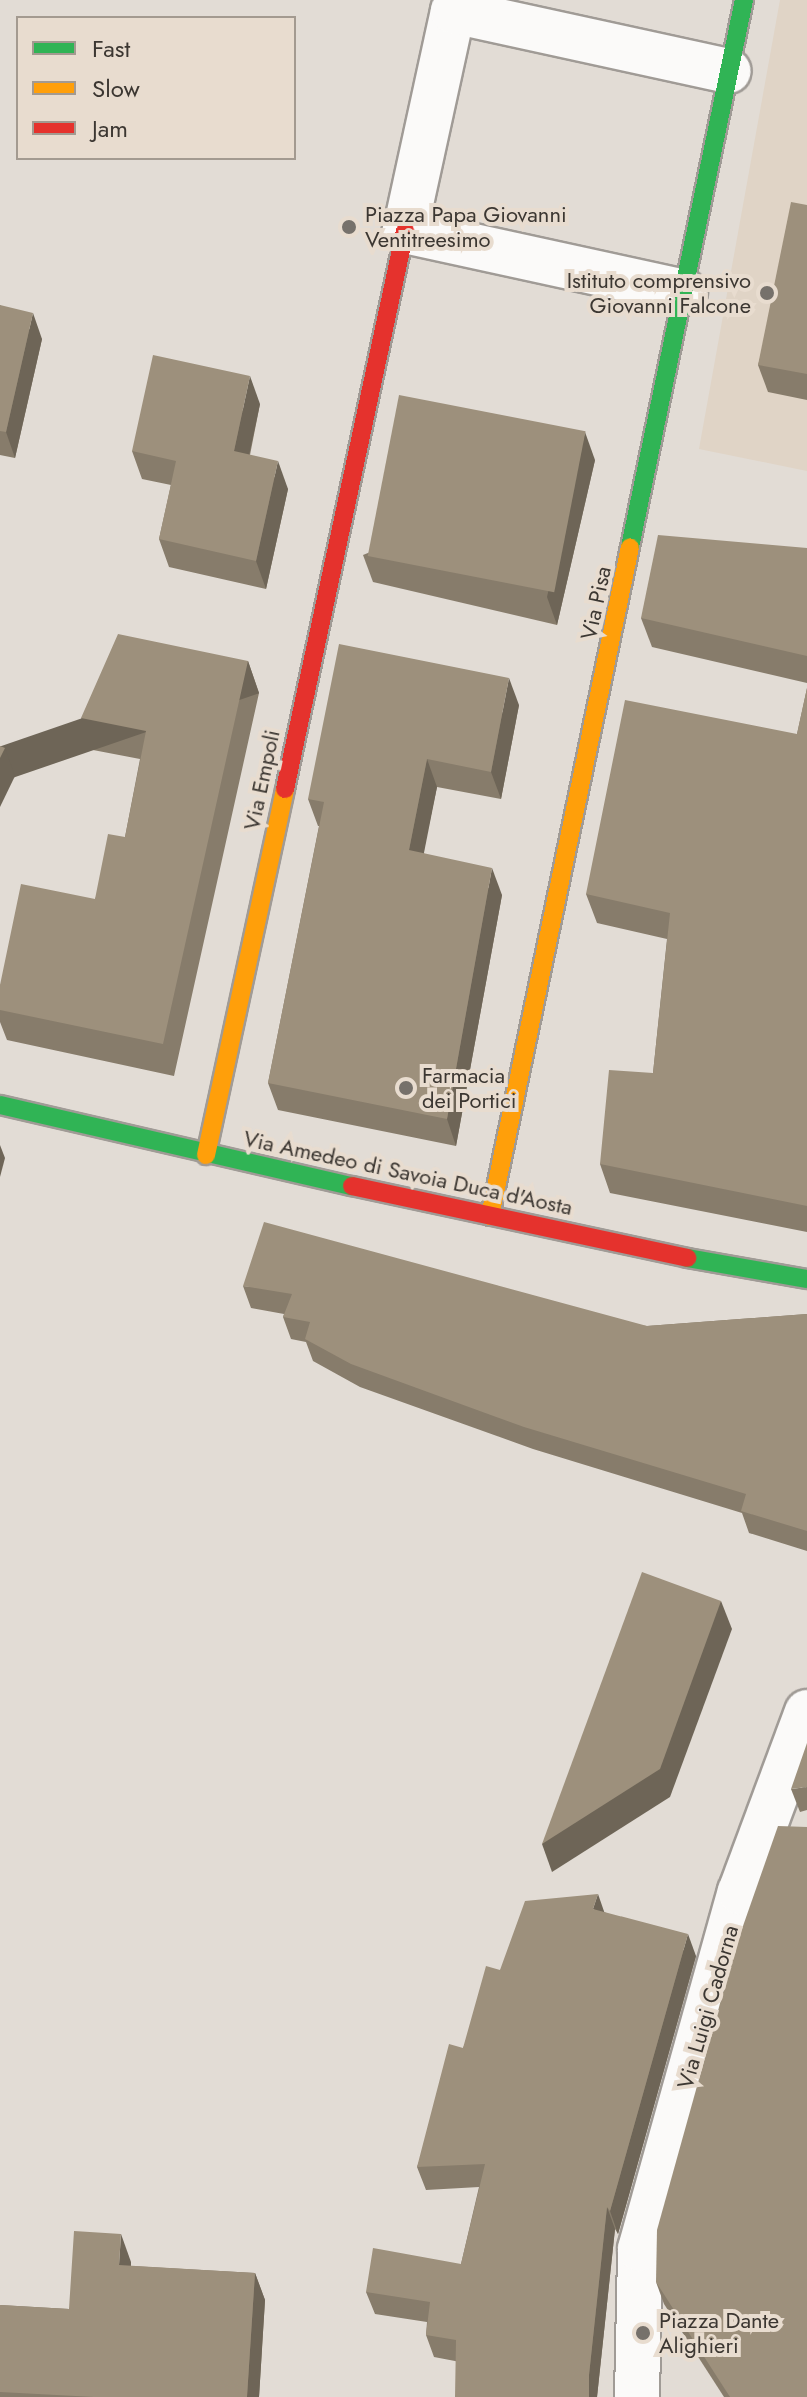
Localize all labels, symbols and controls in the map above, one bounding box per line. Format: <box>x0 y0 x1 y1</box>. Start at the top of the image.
legend <box>16 16 296 160</box>
text: Fast <box>92 31 130 66</box>
text: Slow <box>92 71 140 106</box>
text: Jam <box>92 111 128 146</box>
place label: Piazza Papa Giovanni Ventitreesimo <box>365 201 567 252</box>
marker: Piazza Papa Giovanni Ventitreesimo <box>340 218 358 236</box>
place label: Istituto comprensivo Giovanni Falcone <box>567 267 751 318</box>
marker: Istituto comprensivo Giovanni Falcone <box>758 284 776 302</box>
street label: Via Pisa <box>575 564 617 642</box>
street label: Via Empoli <box>238 727 286 833</box>
place label: Farmacia dei Portici <box>422 1062 516 1114</box>
marker: Farmacia dei Portici <box>397 1079 415 1097</box>
street label: Via Amedeo di Savoia Duca d'Aosta <box>241 1125 575 1221</box>
street label: Via Luigi Cadorna <box>672 1922 744 2092</box>
place label: Piazza Dante Alighieri <box>659 2307 779 2358</box>
marker: Piazza Dante Alighieri <box>634 2324 652 2342</box>

